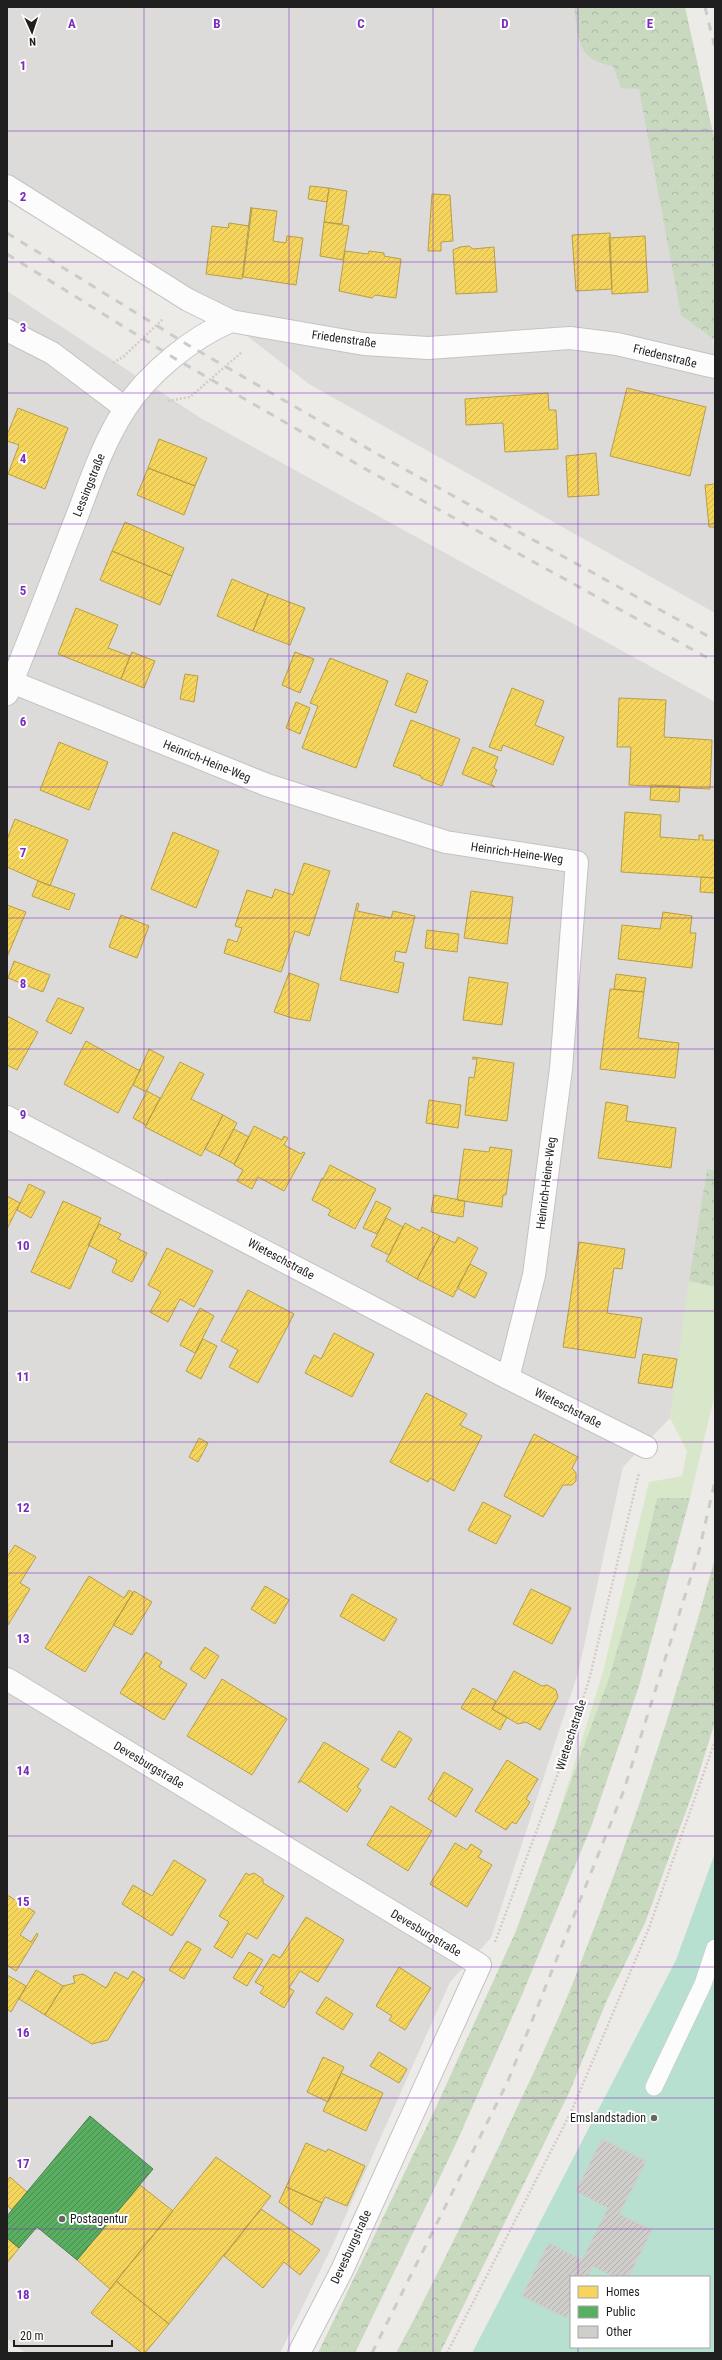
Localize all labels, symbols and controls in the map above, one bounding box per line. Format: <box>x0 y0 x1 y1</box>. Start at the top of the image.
north arrow <box>12 12 52 52</box>
text: A <box>68 16 76 31</box>
text: B <box>213 16 221 31</box>
text: C <box>357 16 365 31</box>
text: D <box>501 16 509 31</box>
text: E <box>647 16 654 31</box>
text: N <box>29 35 36 48</box>
text: 1 <box>20 58 26 73</box>
text: 2 <box>20 189 27 204</box>
text: 3 <box>20 320 26 335</box>
street label: Friedenstraße <box>311 328 378 351</box>
street label: Friedenstraße <box>632 341 699 371</box>
text: 4 <box>20 451 27 466</box>
street label: Lessingstraße <box>70 451 108 519</box>
text: 5 <box>20 583 27 598</box>
text: 6 <box>20 714 27 729</box>
street label: Heinrich-Heine-Weg <box>161 737 253 785</box>
street label: Heinrich-Heine-Weg <box>470 840 564 866</box>
text: 7 <box>20 845 27 860</box>
text: 8 <box>20 976 26 991</box>
text: 9 <box>20 1107 26 1122</box>
street label: Heinrich-Heine-Weg <box>533 1136 559 1230</box>
street label: Wieteschstraße <box>245 1236 317 1283</box>
text: 10 <box>16 1238 30 1253</box>
text: 11 <box>16 1369 30 1384</box>
street label: Wieteschstraße <box>532 1385 604 1431</box>
text: 12 <box>16 1500 30 1515</box>
text: 13 <box>16 1631 30 1646</box>
street label: Wieteschstraße <box>553 1697 589 1772</box>
street label: Devesburgstraße <box>111 1738 187 1792</box>
text: 14 <box>16 1763 30 1778</box>
text: 15 <box>16 1894 30 1909</box>
street label: Devesburgstraße <box>388 1906 464 1960</box>
text: 16 <box>16 2025 30 2040</box>
place label: Emslandstadion <box>570 2111 646 2125</box>
marker: Emslandstadion <box>649 2113 659 2123</box>
text: 17 <box>16 2156 30 2171</box>
street label: Devesburgstraße <box>328 2208 374 2286</box>
place label: Postagentur <box>70 2212 128 2226</box>
marker: Postagentur <box>57 2214 67 2224</box>
legend <box>570 2276 710 2348</box>
text: Homes <box>606 2285 640 2299</box>
text: 18 <box>16 2287 30 2302</box>
text: Public <box>606 2305 636 2319</box>
scale bar <box>14 2322 112 2348</box>
text: Other <box>606 2325 632 2339</box>
text: 20 m <box>20 2329 44 2343</box>

